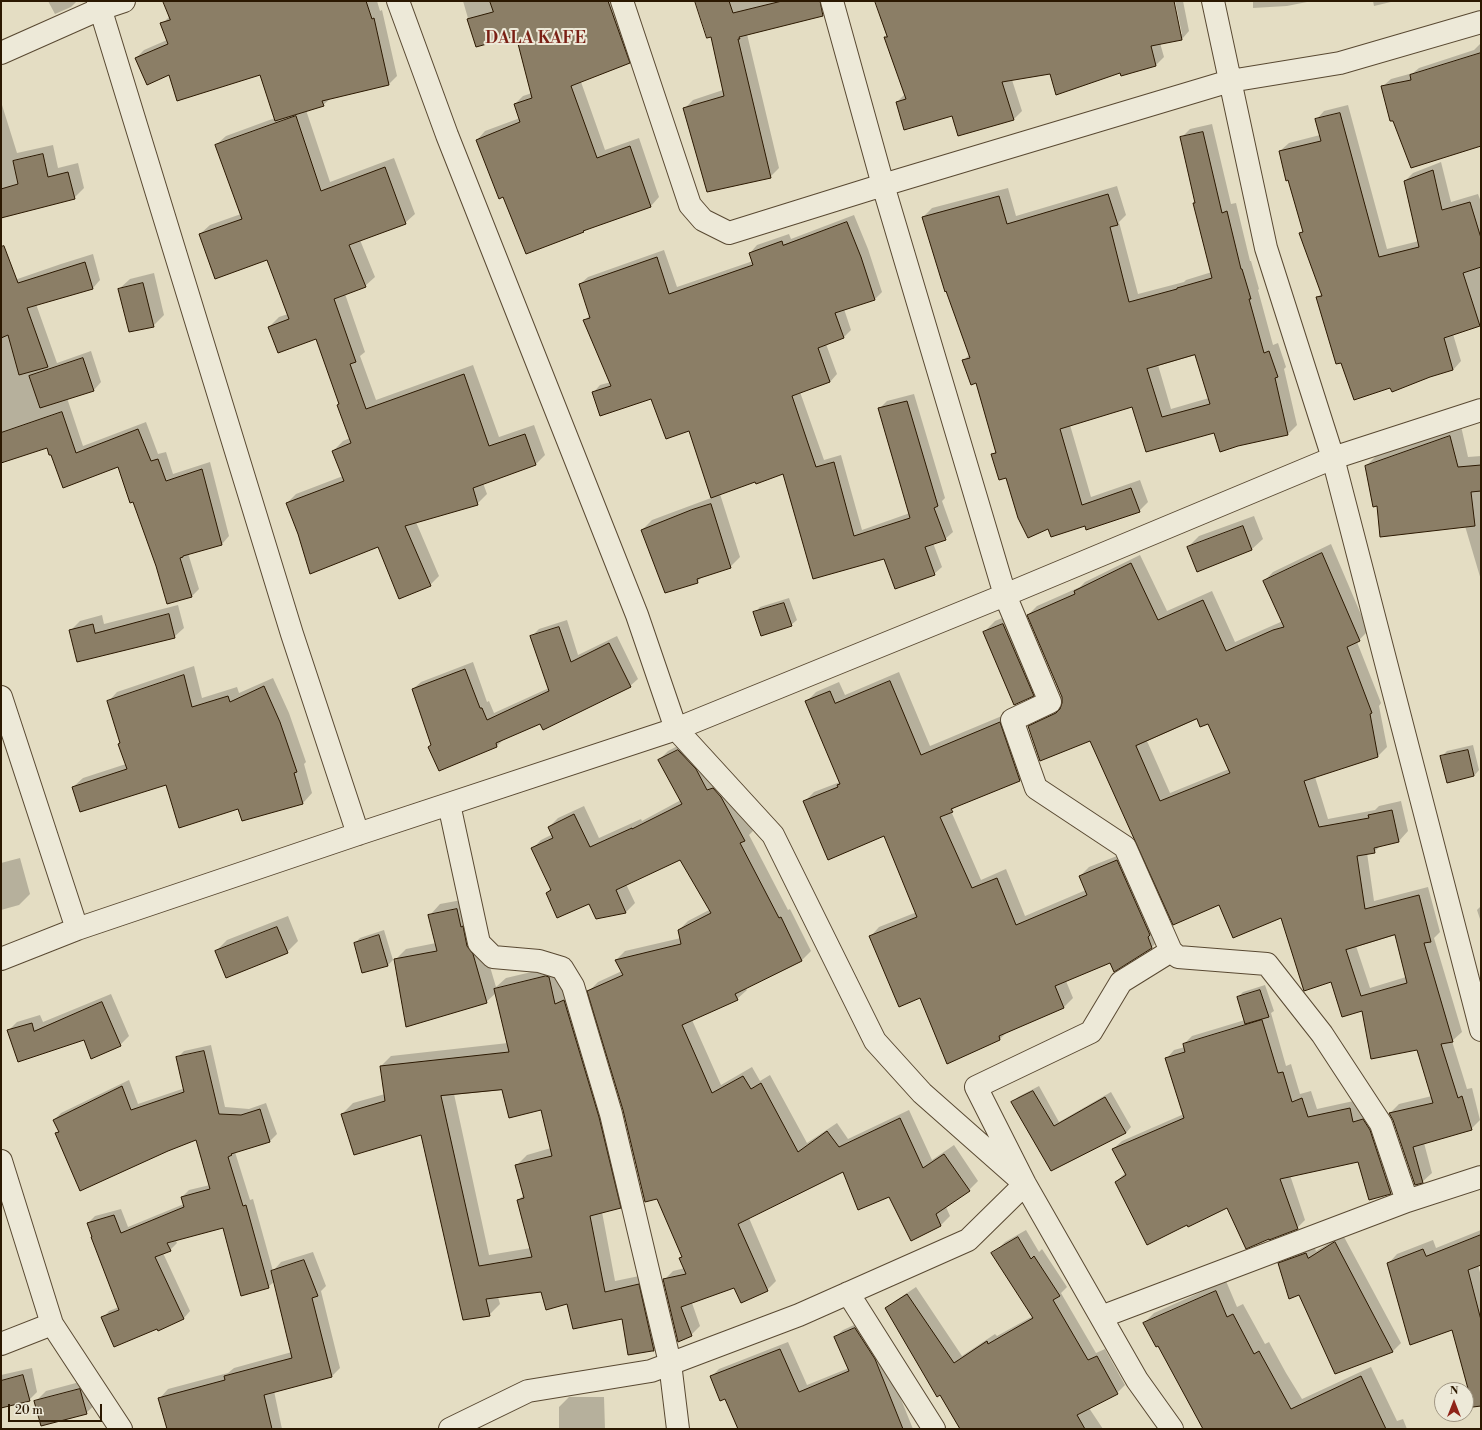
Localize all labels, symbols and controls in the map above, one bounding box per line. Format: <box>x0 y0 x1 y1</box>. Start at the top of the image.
district label: DALA KAFE <box>485 29 587 49</box>
north arrow <box>1434 1382 1474 1422</box>
text: N <box>1450 1384 1458 1398</box>
scale bar <box>10 1396 104 1422</box>
text: 20 m <box>15 1403 43 1418</box>

